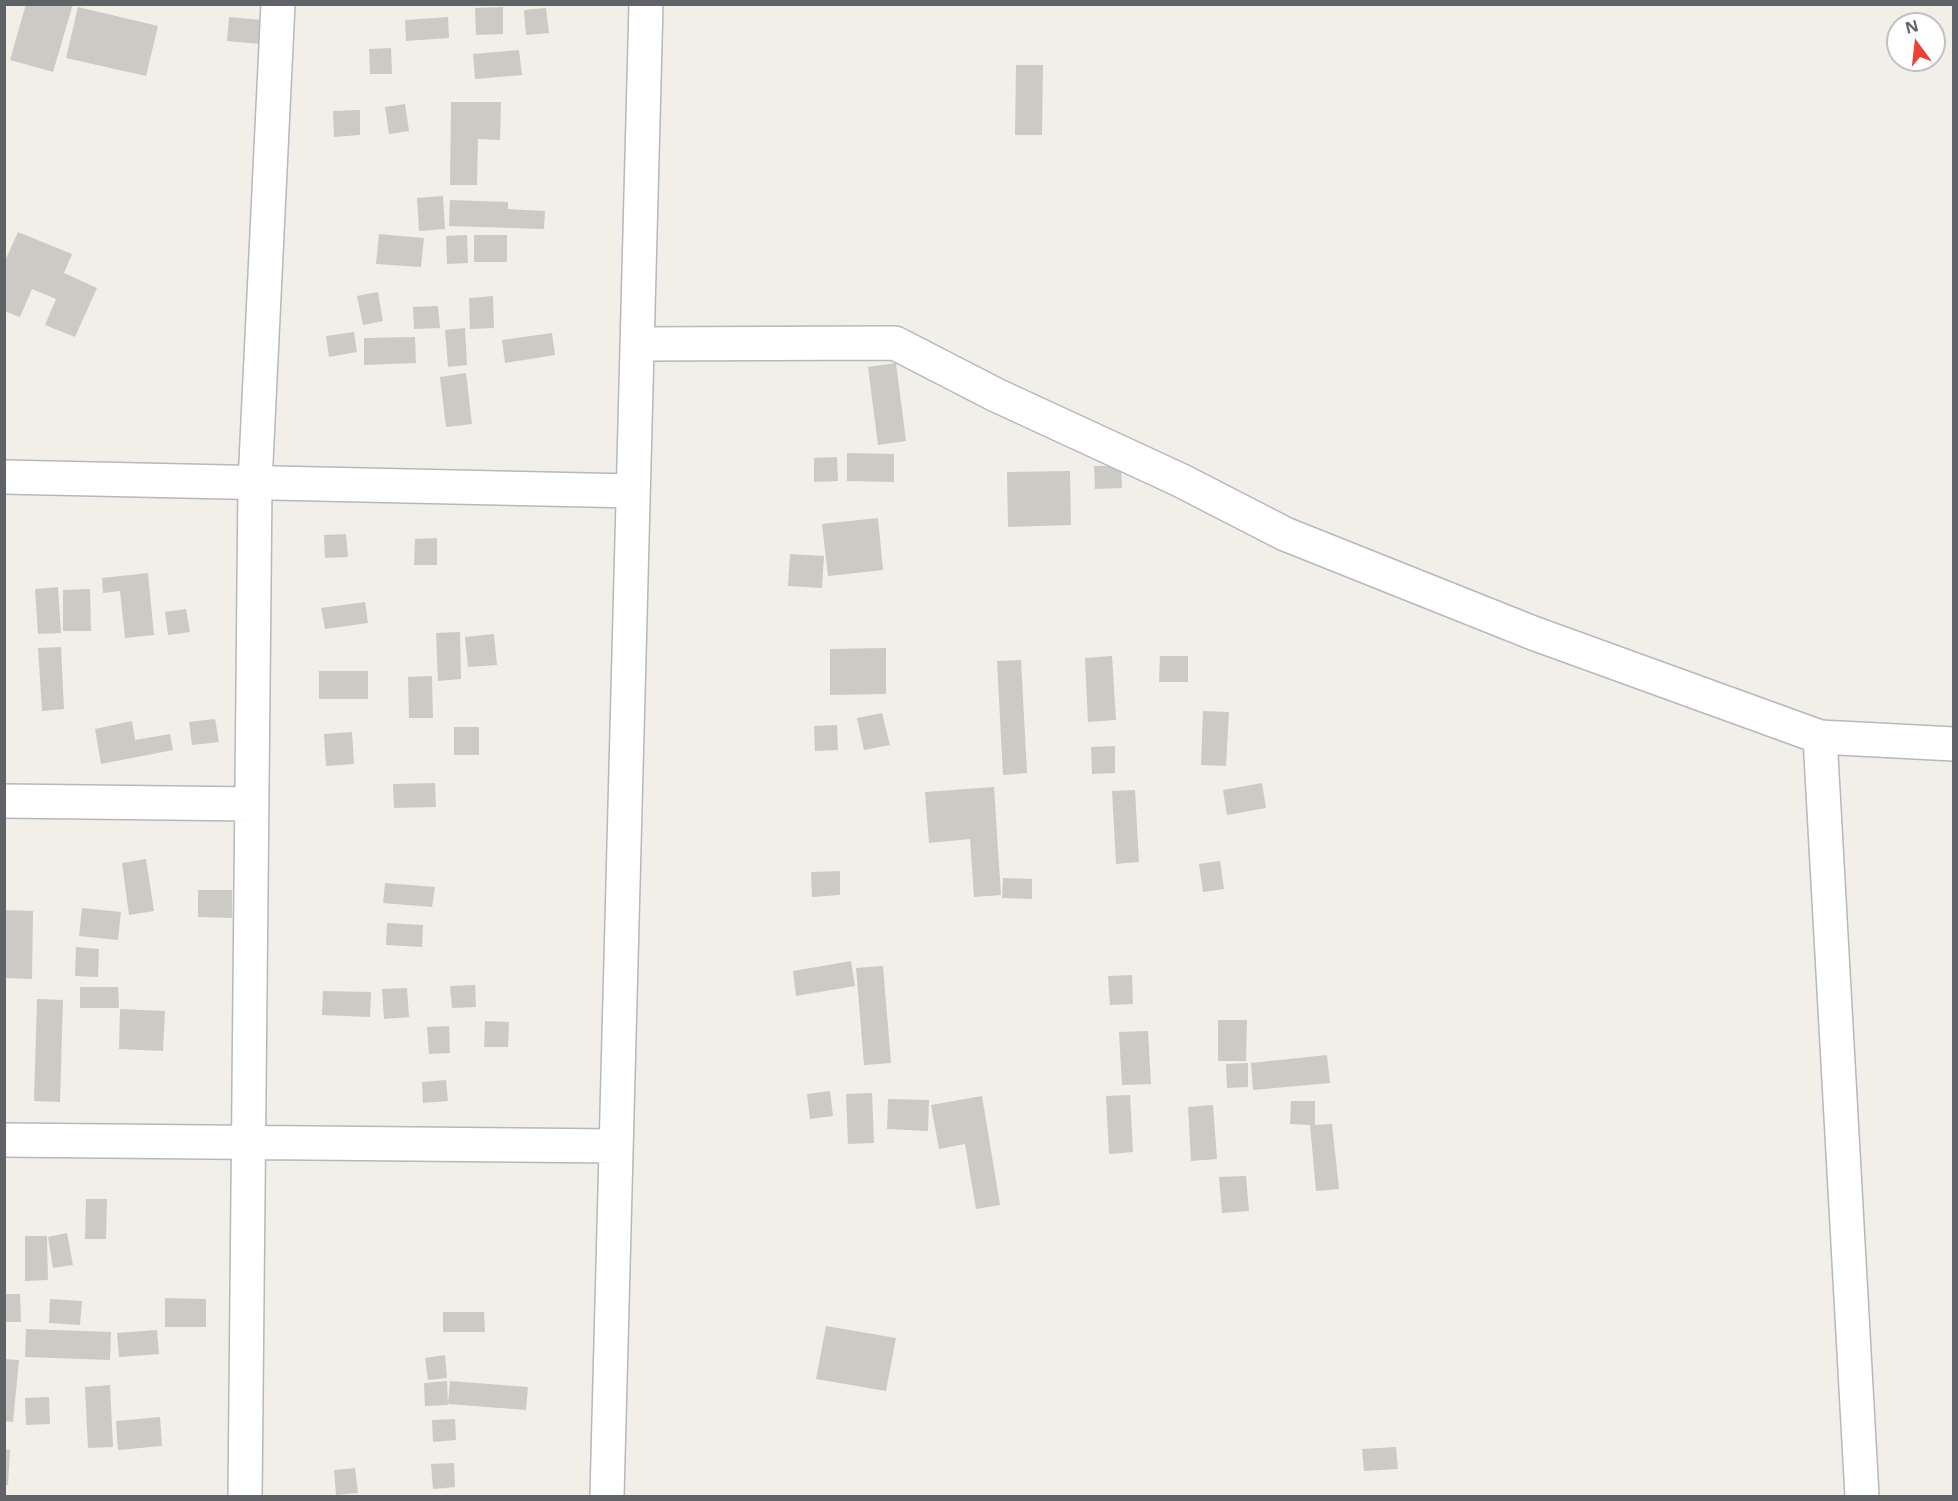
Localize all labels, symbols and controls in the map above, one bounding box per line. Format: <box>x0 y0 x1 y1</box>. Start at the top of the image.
north arrow <box>1886 12 1946 72</box>
text: N <box>1903 14 1921 39</box>

